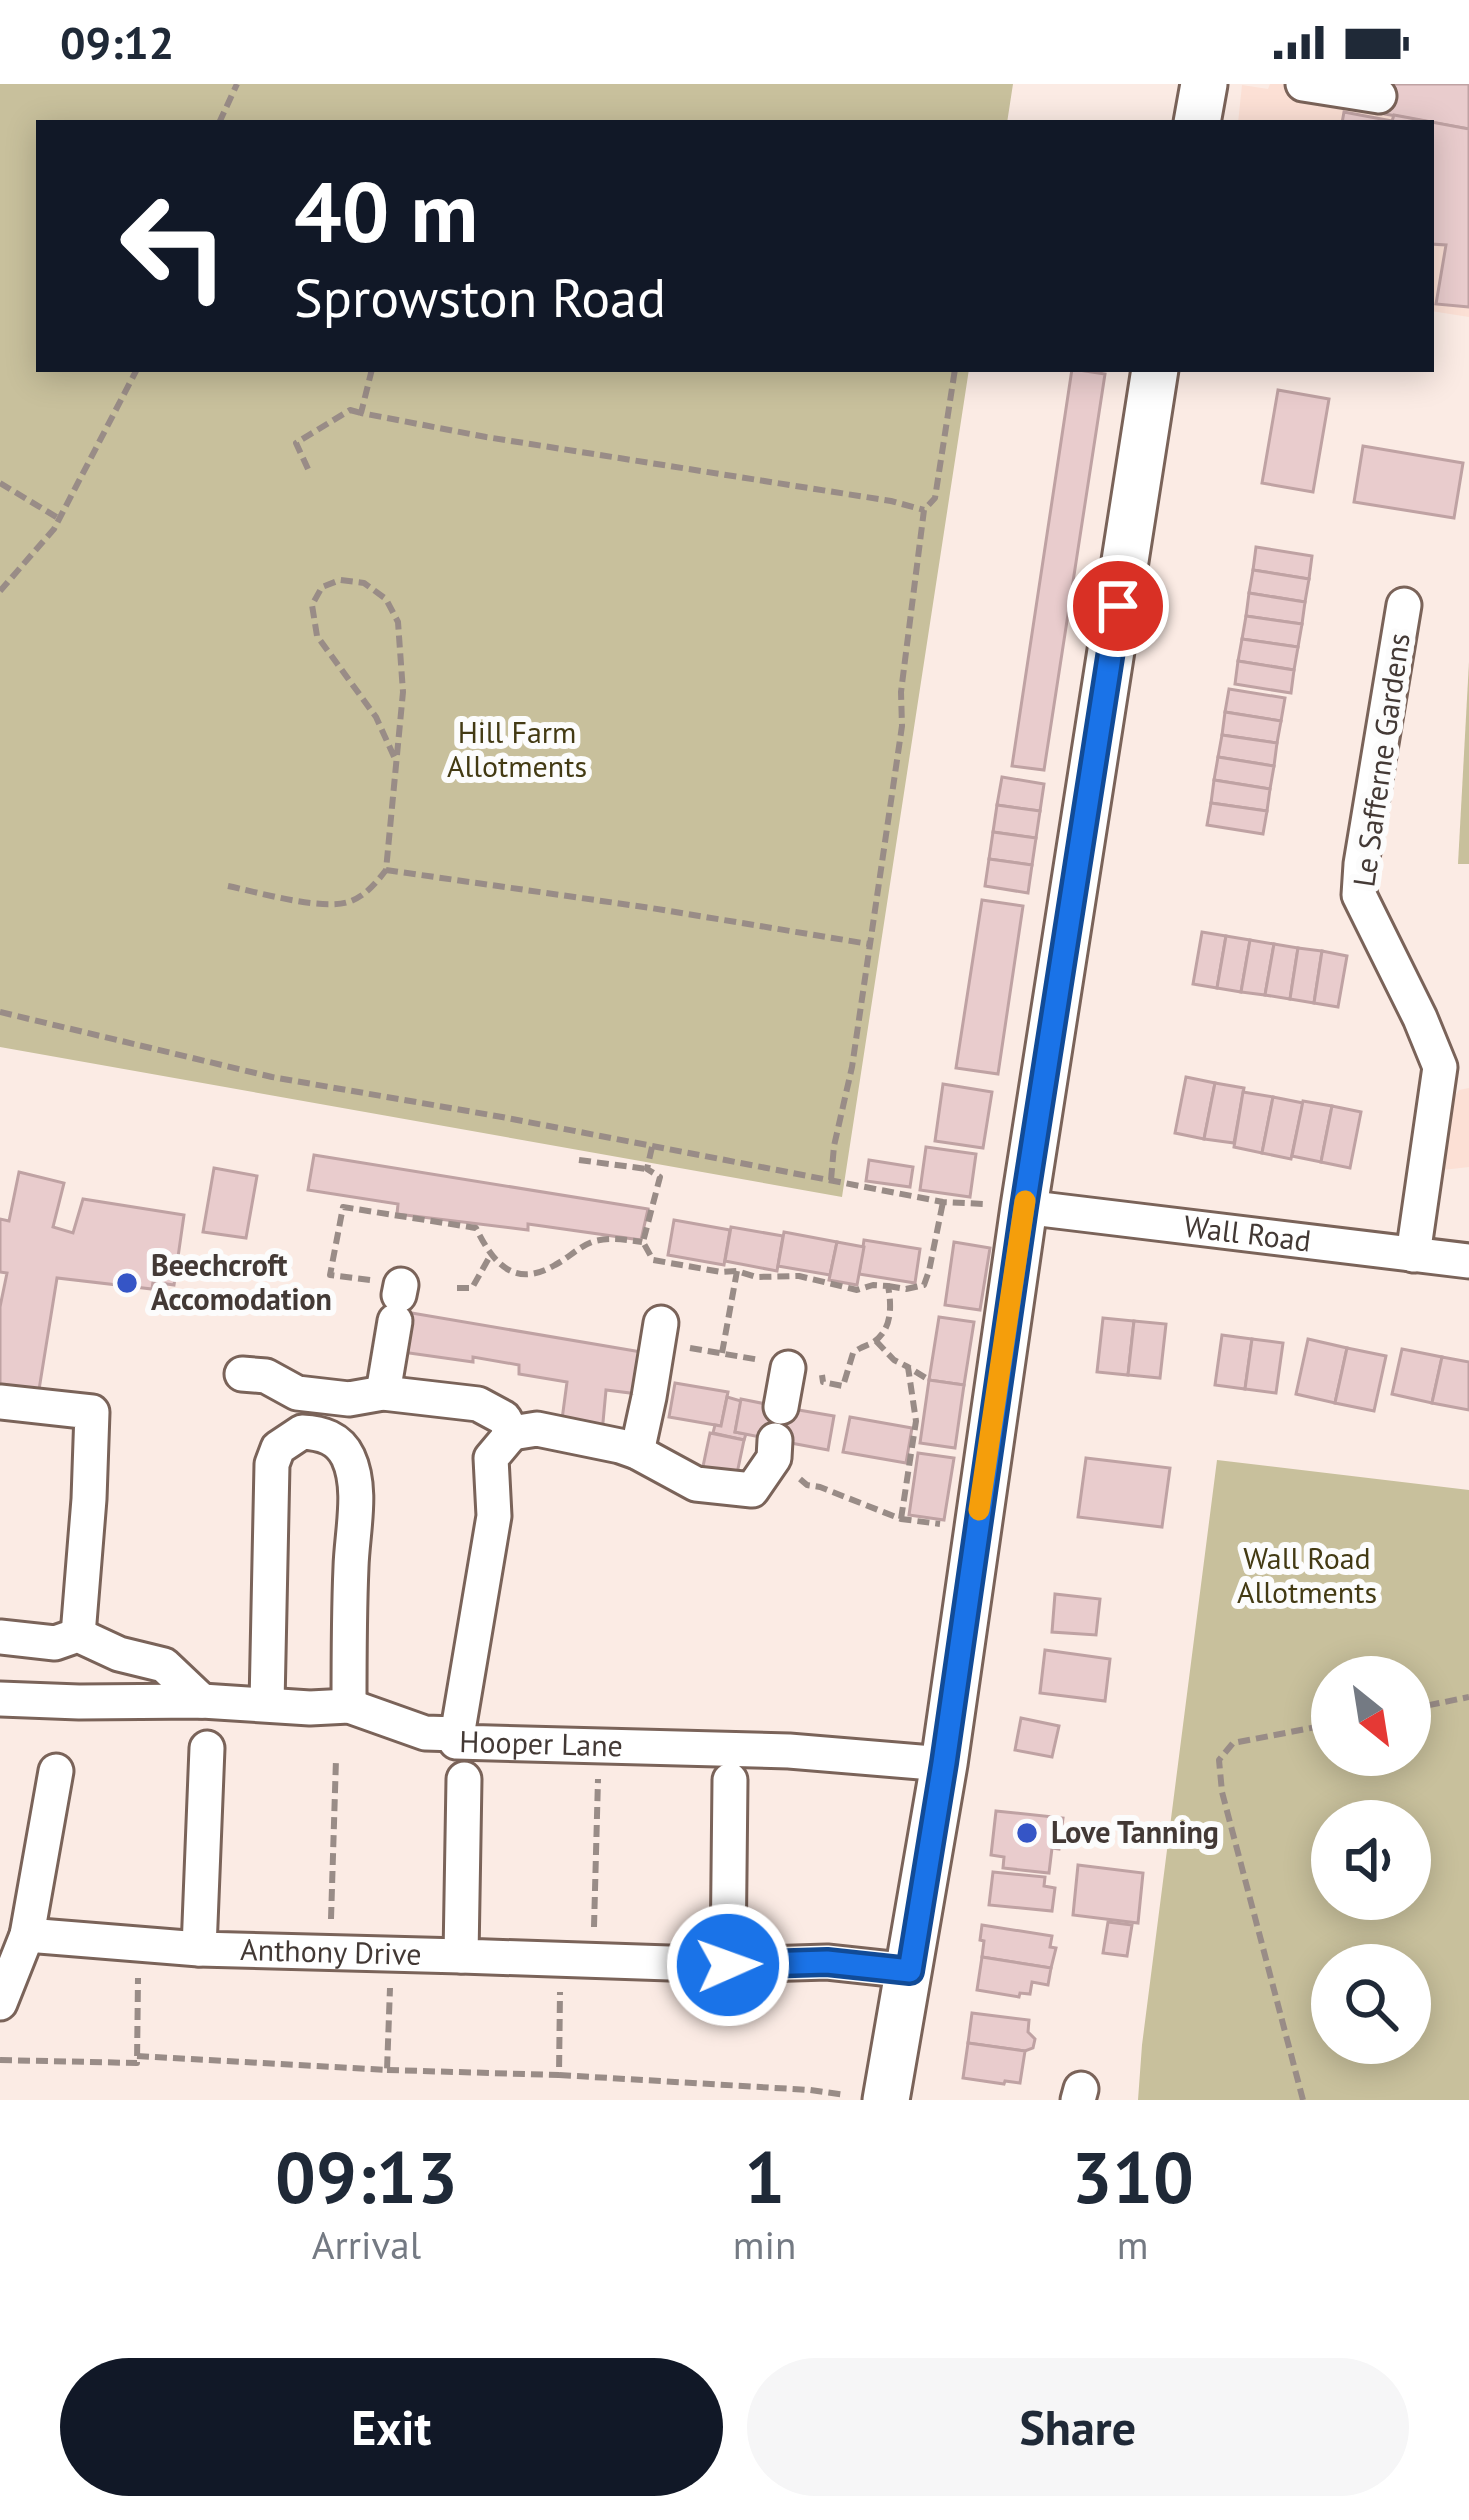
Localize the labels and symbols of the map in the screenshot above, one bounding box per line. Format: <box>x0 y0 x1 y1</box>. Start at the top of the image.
pin <box>1067 555 1169 657</box>
street label: Le Safferne Gardens <box>1343 631 1418 889</box>
park label: Hill Farm Allotments <box>447 712 587 785</box>
street label: Wall Road <box>1182 1206 1313 1260</box>
place label: Beechcroft Accomodation <box>151 1245 332 1318</box>
marker: Beechcroft Accomodation <box>114 1270 140 1296</box>
park label: Wall Road Allotments <box>1237 1538 1377 1611</box>
north arrow <box>1311 1656 1431 1776</box>
street label: Hooper Lane <box>459 1721 623 1765</box>
place label: Love Tanning <box>1051 1812 1219 1851</box>
marker: Love Tanning <box>1014 1820 1040 1846</box>
position arrow <box>665 1902 791 2028</box>
street label: Anthony Drive <box>240 1929 422 1973</box>

